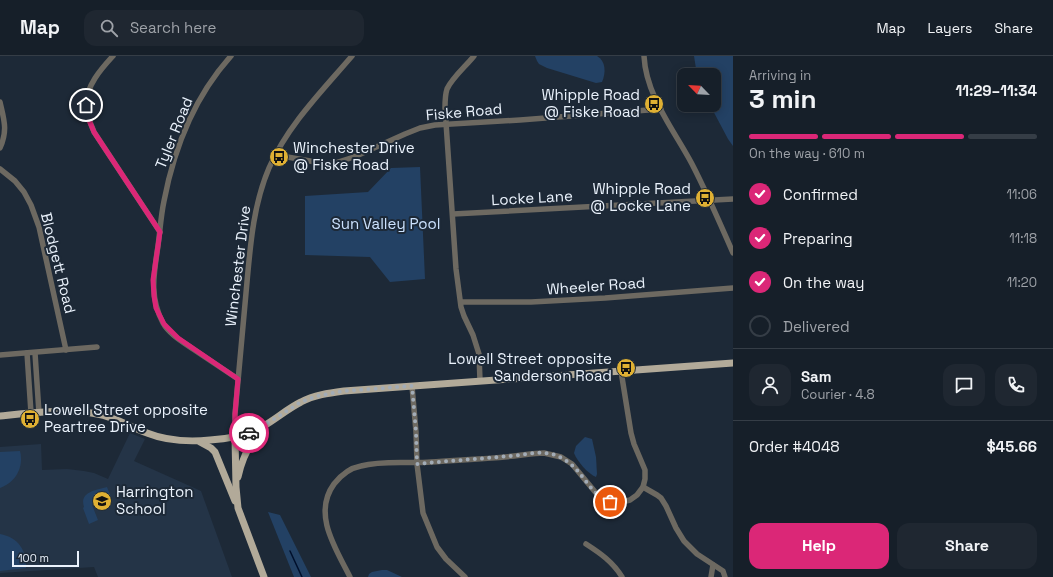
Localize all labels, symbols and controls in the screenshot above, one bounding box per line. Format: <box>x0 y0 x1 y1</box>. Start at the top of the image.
search box <box>84 10 364 46</box>
text: Map <box>20 15 60 40</box>
icon: search <box>98 17 120 39</box>
text: Search here <box>130 18 216 37</box>
text: Map <box>876 19 906 37</box>
text: Layers <box>928 19 972 37</box>
text: Share <box>994 19 1033 37</box>
text: Arriving in <box>749 67 811 84</box>
north arrow <box>677 68 721 112</box>
map controls <box>677 68 721 112</box>
text: 11:29–11:34 <box>955 81 1037 100</box>
text: 3 min <box>749 82 817 116</box>
place label: Whipple Road @ Fiske Road <box>541 85 640 121</box>
pin <box>69 88 103 122</box>
bus stop icon: Whipple Road @ Fiske Road <box>643 93 665 115</box>
icon: home <box>75 94 97 116</box>
street label: Tyler Road <box>151 94 197 171</box>
street label: Fiske Road <box>425 99 503 124</box>
place label: Winchester Drive @ Fiske Road <box>293 138 415 174</box>
text: On the way · 610 m <box>749 145 865 162</box>
bus stop icon: Winchester Drive @ Fiske Road <box>268 146 290 168</box>
place label: Whipple Road @ Locke Lane <box>590 179 691 215</box>
icon: check <box>749 183 771 205</box>
text: Confirmed <box>783 185 858 204</box>
street label: Locke Lane <box>491 186 573 209</box>
text: 11:06 <box>1007 186 1037 203</box>
bus stop icon: Whipple Road @ Locke Lane <box>694 187 716 209</box>
street label: Winchester Drive <box>221 204 254 328</box>
street label: Blodgett Road <box>37 210 80 315</box>
park label: Sun Valley Pool <box>332 214 440 233</box>
icon: check <box>749 227 771 249</box>
text: Preparing <box>783 229 853 248</box>
text: 11:18 <box>1009 230 1037 247</box>
icon: check <box>749 271 771 293</box>
street label: Wheeler Road <box>546 273 646 298</box>
text: On the way <box>783 273 864 292</box>
text: 11:20 <box>1007 274 1037 291</box>
text: Delivered <box>783 317 850 336</box>
place label: Lowell Street opposite Sanderson Road <box>448 349 612 385</box>
bus stop icon: Lowell Street opposite Sanderson Road <box>615 357 637 379</box>
button: person <box>749 364 791 406</box>
button: chat <box>943 364 985 406</box>
button: phone <box>995 364 1037 406</box>
text: Sam <box>801 367 832 386</box>
text: Courier · 4.8 <box>801 386 875 403</box>
place label: Lowell Street opposite Peartree Drive <box>44 400 208 436</box>
bus stop icon: Lowell Street opposite Peartree Drive <box>19 408 41 430</box>
courier <box>229 413 269 453</box>
icon: car <box>238 422 260 444</box>
text: Order #4048 <box>749 437 840 456</box>
text: $45.66 <box>987 437 1037 456</box>
place label: Harrington School <box>116 482 193 518</box>
pin <box>593 485 627 519</box>
school or university icon: Harrington School <box>91 490 113 512</box>
icon: bag <box>599 491 621 513</box>
button: Help <box>749 523 889 569</box>
button: Share <box>897 523 1037 569</box>
scale bar <box>12 549 79 568</box>
text: 100 m <box>18 551 49 565</box>

